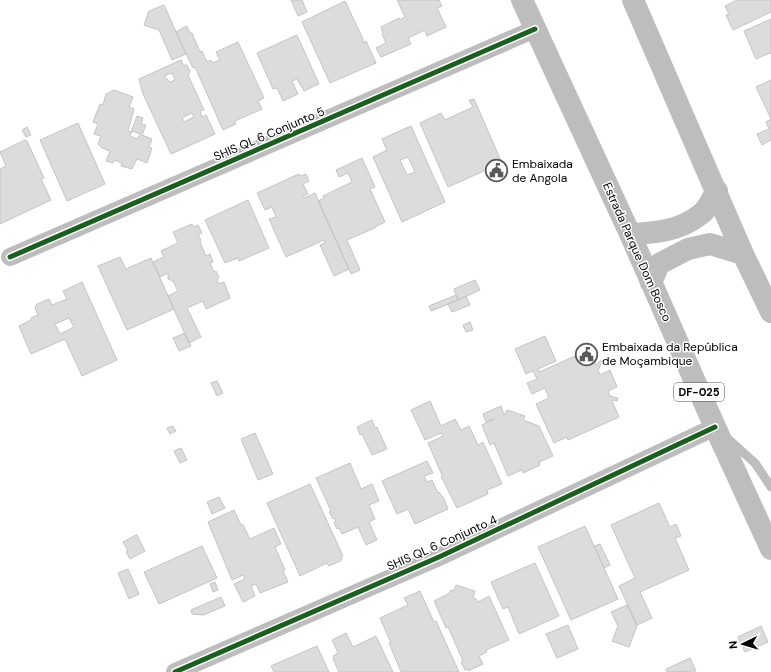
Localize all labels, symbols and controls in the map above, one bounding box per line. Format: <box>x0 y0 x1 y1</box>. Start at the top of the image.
street label: SHIS QL 6 Conjunto 5 <box>211 103 327 165</box>
place label: Embaixada de Angola <box>512 156 573 186</box>
public building icon: Embaixada de Angola <box>484 158 510 184</box>
street label: Estrada Parque Dom Bosco <box>599 180 675 324</box>
place label: Embaixada da República de Moçambique <box>602 339 738 369</box>
public building icon: Embaixada da República de Moçambique <box>573 341 599 367</box>
road number: DF-025 <box>674 383 724 401</box>
street label: SHIS QL 6 Conjunto 4 <box>384 511 500 575</box>
north arrow <box>723 624 763 664</box>
text: N <box>726 640 740 649</box>

